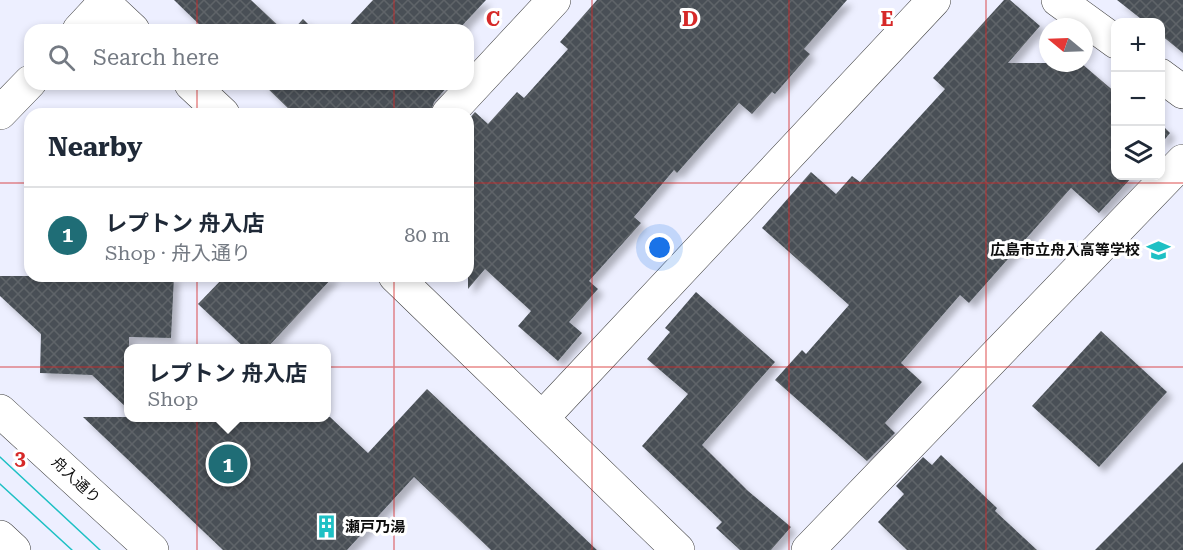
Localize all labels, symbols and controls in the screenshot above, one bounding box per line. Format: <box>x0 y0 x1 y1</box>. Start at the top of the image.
text: C <box>486 7 500 31</box>
text: D <box>682 7 698 31</box>
text: E <box>881 7 894 31</box>
north arrow <box>1039 18 1093 72</box>
map controls <box>1111 18 1165 180</box>
button: + <box>1111 18 1165 72</box>
search box <box>24 24 474 90</box>
icon: search <box>45 41 78 74</box>
text: Search here <box>93 45 219 70</box>
button: − <box>1111 72 1165 126</box>
button: layers <box>1111 126 1165 180</box>
text: Nearby <box>48 132 142 162</box>
text: レプトン 舟入店 <box>105 211 265 236</box>
text: 1 <box>62 223 73 247</box>
text: 80 m <box>404 223 450 247</box>
your location <box>645 233 674 262</box>
school or university icon: 広島市立舟入高等学校 <box>1145 237 1171 263</box>
text: Shop · 舟入通り <box>105 241 251 265</box>
place label: 広島市立舟入高等学校 <box>990 241 1140 259</box>
popup <box>124 344 331 422</box>
text: レプトン 舟入店 <box>148 361 307 386</box>
text: Shop <box>148 387 198 411</box>
pin: 1 <box>208 442 248 486</box>
text: 3 <box>14 446 26 470</box>
street label: 舟入通り <box>48 453 104 507</box>
building icon: 瀬戸乃湯 <box>314 514 340 540</box>
place label: 瀬戸乃湯 <box>345 518 405 536</box>

